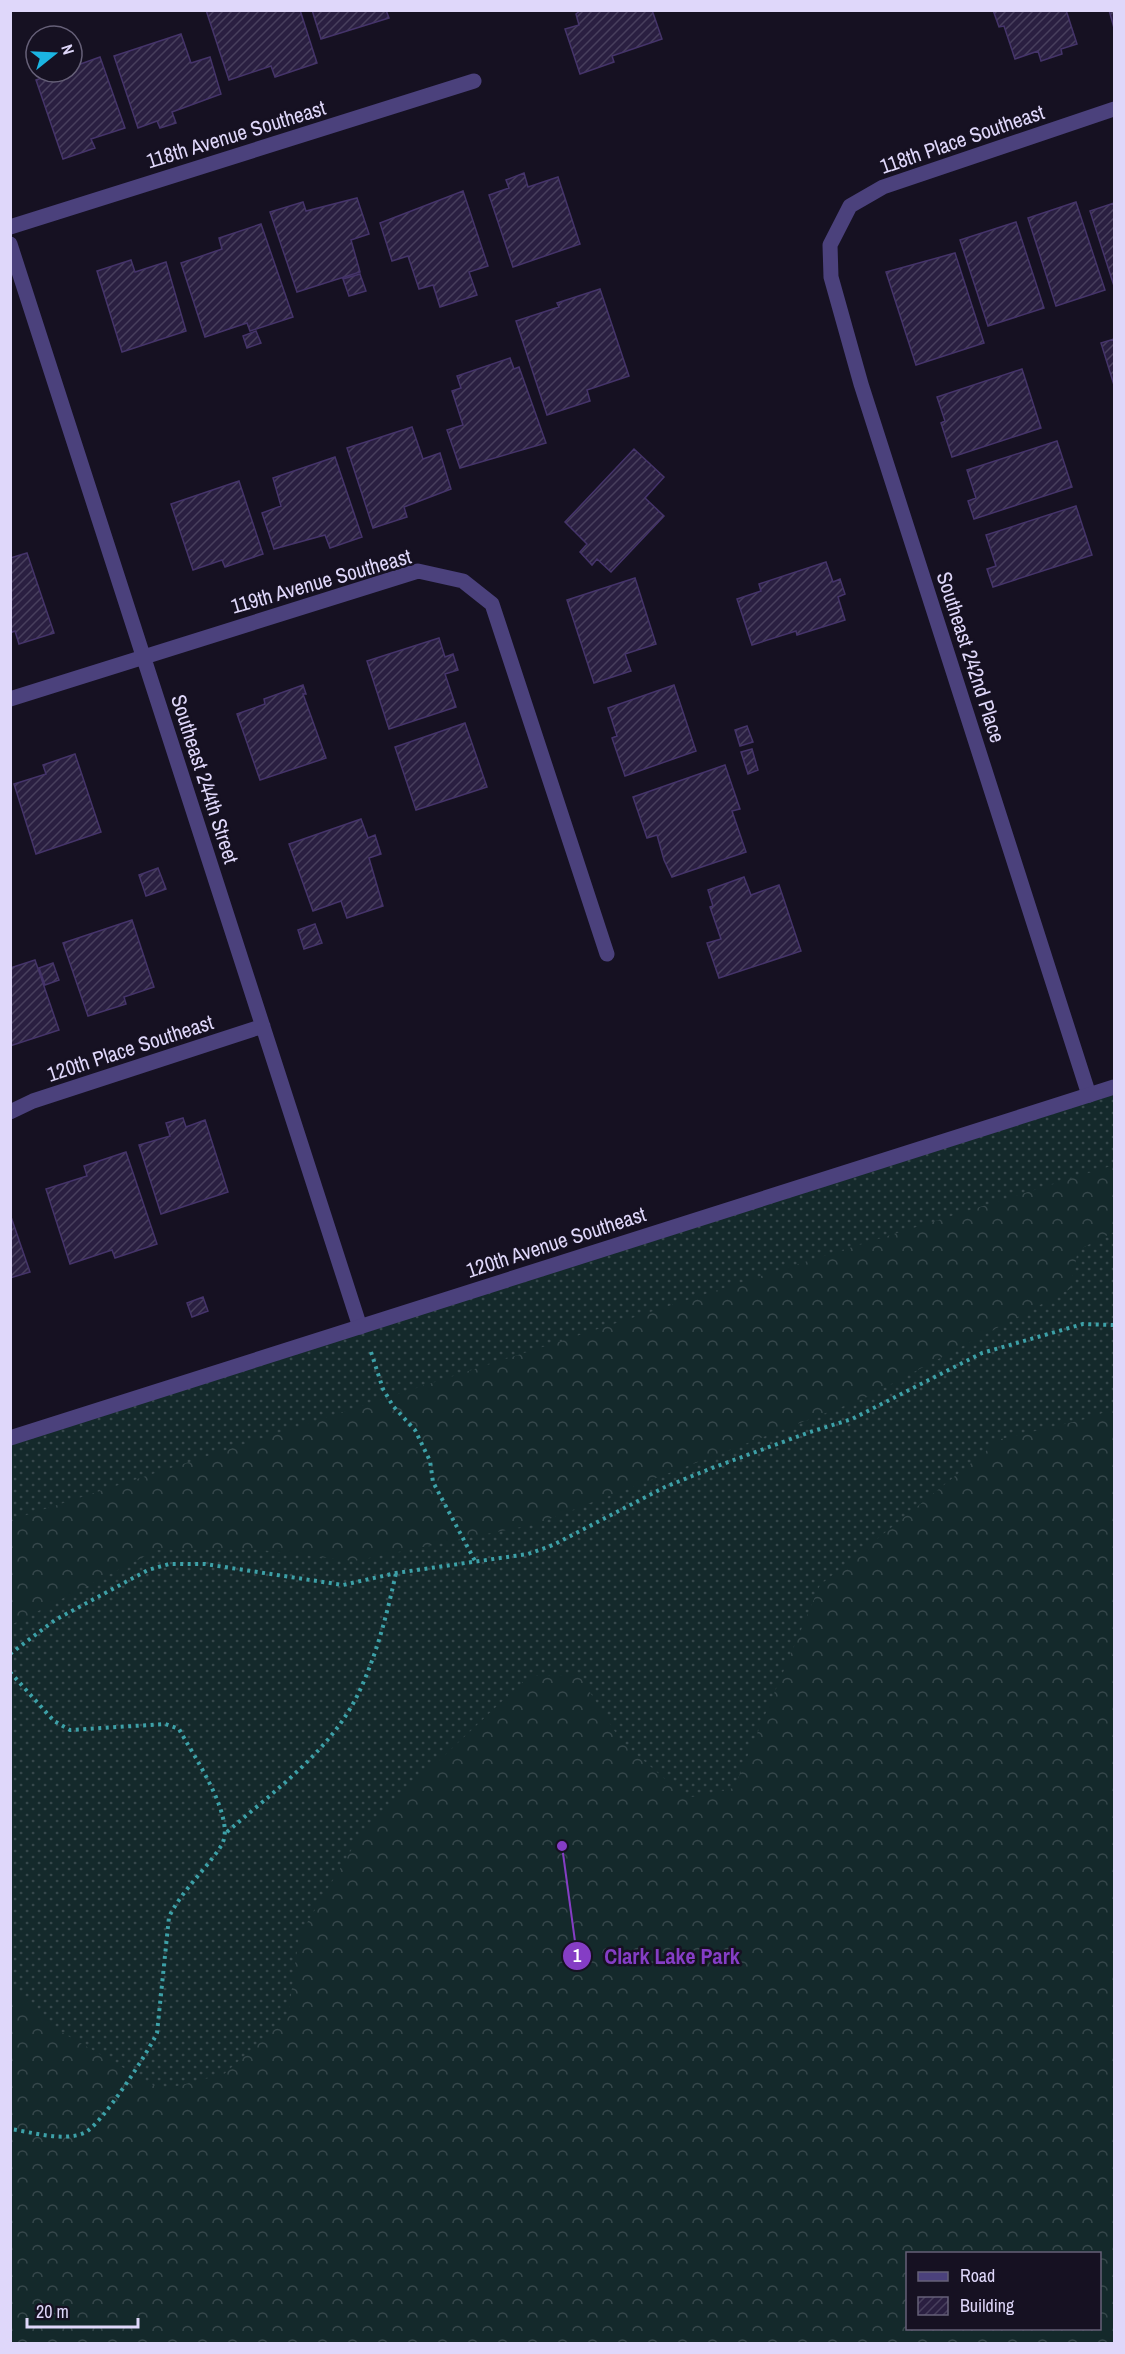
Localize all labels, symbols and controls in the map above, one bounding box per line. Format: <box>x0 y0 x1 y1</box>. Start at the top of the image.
north arrow <box>24 24 84 84</box>
text: N <box>56 41 80 57</box>
street label: 118th Avenue Southeast <box>143 93 329 175</box>
street label: 118th Place Southeast <box>876 97 1048 181</box>
street label: 119th Avenue Southeast <box>228 541 415 621</box>
street label: Southeast 242nd Place <box>930 568 1012 746</box>
street label: Southeast 244th Street <box>164 691 246 867</box>
street label: 120th Place Southeast <box>43 1007 217 1089</box>
street label: 120th Avenue Southeast <box>462 1199 650 1285</box>
callout: Clark Lake Park <box>562 1936 752 1976</box>
text: Clark Lake Park <box>604 1941 741 1971</box>
text: 1 <box>573 1943 582 1968</box>
legend <box>906 2252 1101 2330</box>
text: Road <box>960 2263 995 2288</box>
scale bar <box>27 2291 138 2329</box>
text: Building <box>960 2293 1015 2318</box>
text: 20 m <box>36 2299 69 2324</box>

